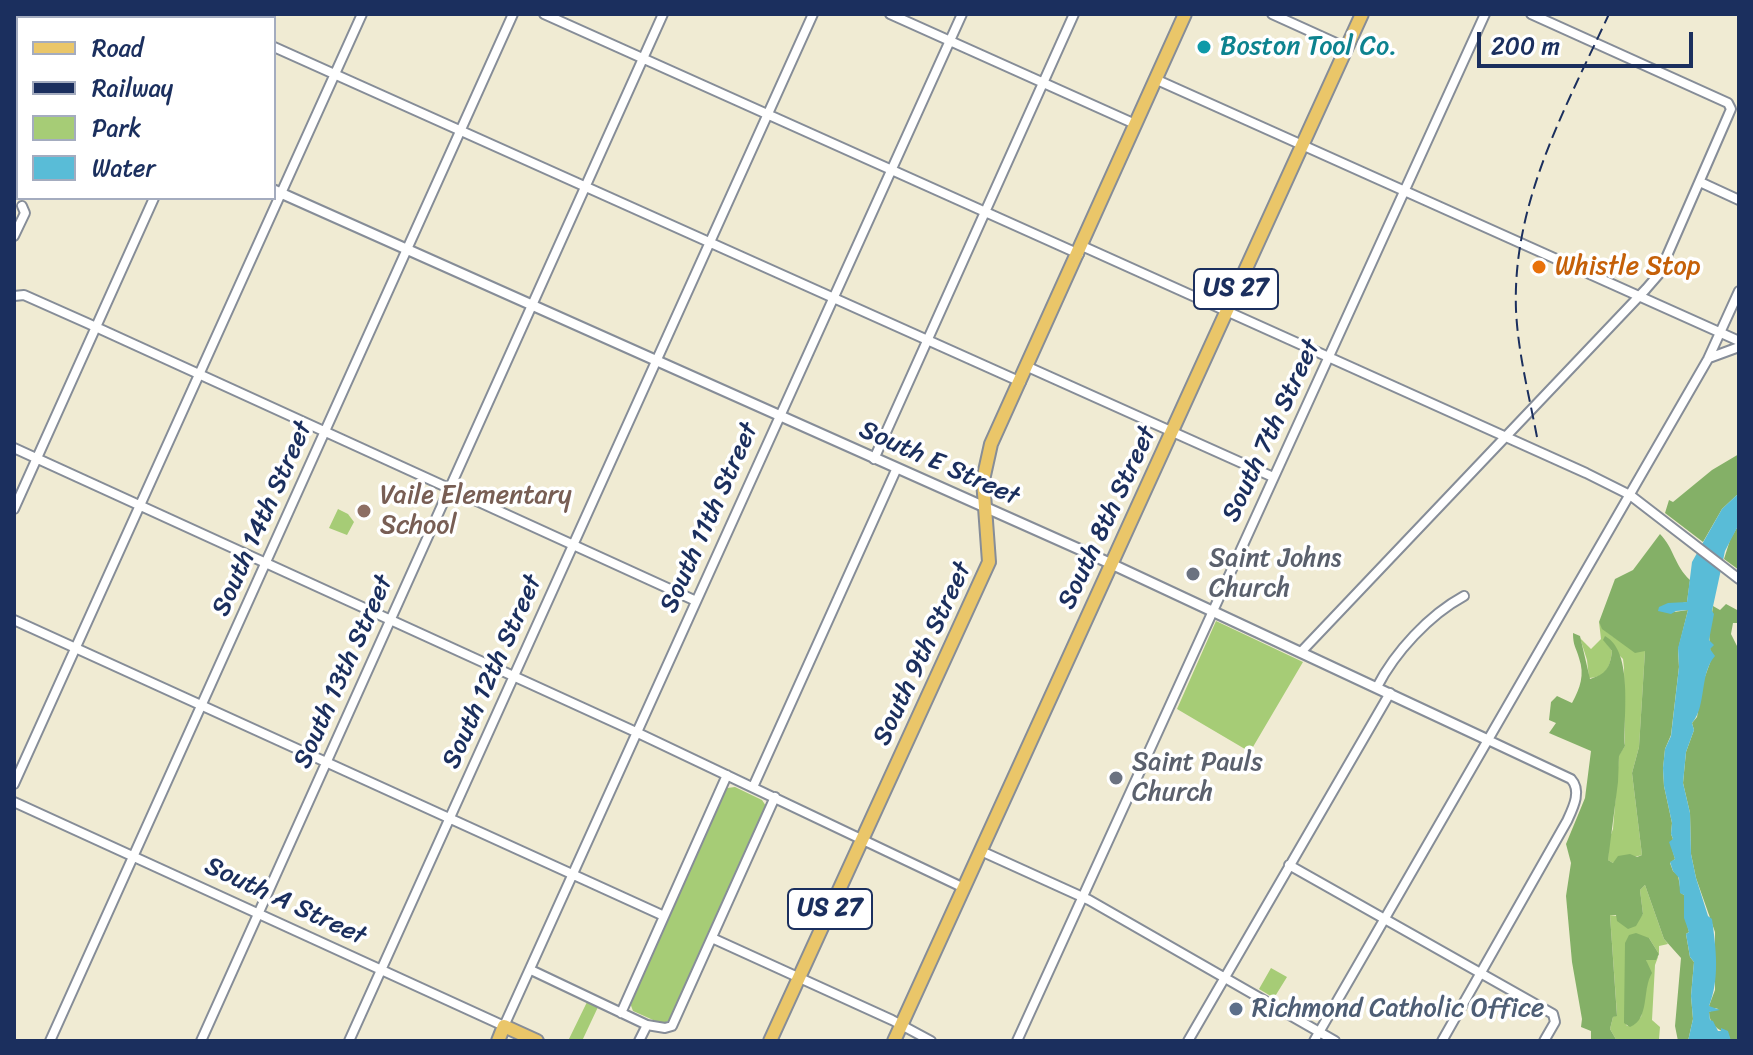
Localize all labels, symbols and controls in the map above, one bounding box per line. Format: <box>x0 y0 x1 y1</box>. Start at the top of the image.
legend <box>16 16 276 200</box>
scale bar <box>1481 16 1697 66</box>
text: 200 m <box>1491 25 1560 67</box>
text: Road <box>92 27 143 69</box>
place label: Boston Tool Co. <box>1220 31 1397 63</box>
marker: Boston Tool Co. <box>1195 38 1213 56</box>
text: Railway <box>92 67 173 109</box>
text: Park <box>92 107 141 149</box>
text: Water <box>92 147 155 189</box>
place label: Whistle Stop <box>1555 251 1700 283</box>
marker: Whistle Stop <box>1530 258 1548 276</box>
road number: US 27 <box>1194 269 1278 309</box>
street label: South 7th Street <box>1216 335 1328 527</box>
street label: South E Street <box>854 415 1024 513</box>
street label: South 14th Street <box>206 417 320 621</box>
street label: South 11th Street <box>654 418 766 618</box>
street label: South 8th Street <box>1052 422 1164 614</box>
place label: Vaile Elementary School <box>380 480 572 542</box>
marker: Vaile Elementary School <box>355 502 373 520</box>
place label: Saint Johns Church <box>1209 543 1341 604</box>
street label: South 9th Street <box>867 557 979 751</box>
marker: Saint Johns Church <box>1184 565 1202 583</box>
street label: South 12th Street <box>436 570 550 774</box>
street label: South 13th Street <box>287 571 401 773</box>
place label: Saint Pauls Church <box>1132 747 1263 808</box>
marker: Saint Pauls Church <box>1107 769 1125 787</box>
street label: South A Street <box>199 851 371 953</box>
road number: US 27 <box>788 889 872 929</box>
place label: Richmond Catholic Office <box>1252 993 1544 1025</box>
marker: Richmond Catholic Office <box>1227 1000 1245 1018</box>

